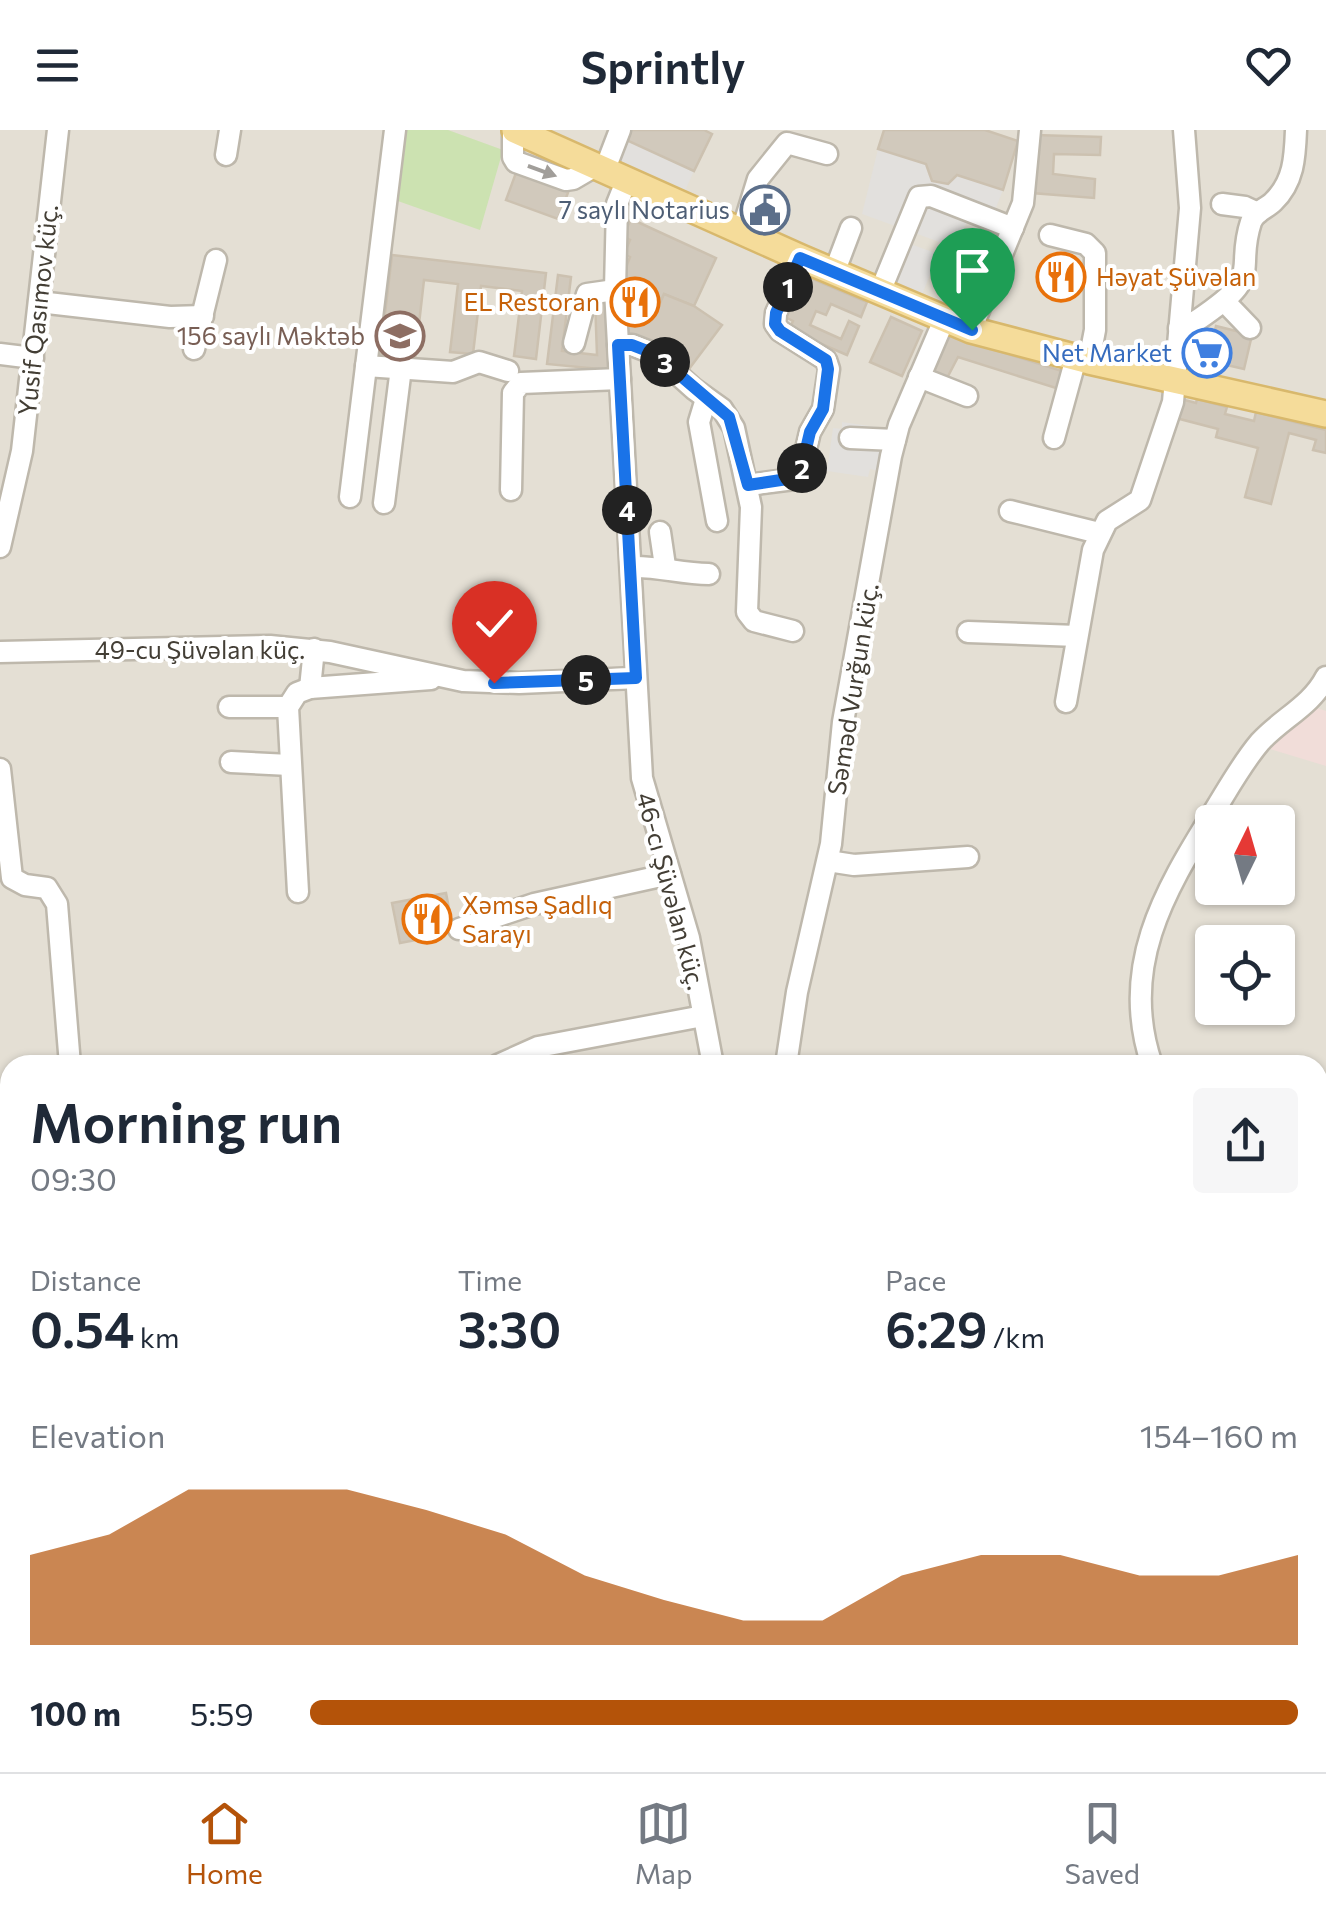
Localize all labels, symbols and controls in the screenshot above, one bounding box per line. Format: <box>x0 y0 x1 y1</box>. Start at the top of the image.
icon: menu <box>30 38 85 93</box>
text: Sprintly <box>580 38 746 93</box>
icon: heart <box>1241 38 1296 93</box>
one-way arrow <box>528 164 558 179</box>
public building icon: 7 saylı Notarius <box>739 184 791 236</box>
place label: 7 saylı Notarius <box>559 194 730 224</box>
street label: Yusif Qasımov küç. <box>11 203 63 417</box>
pin <box>930 228 1015 331</box>
icon: arrive <box>945 243 1000 298</box>
restaurant icon: Həyat Şüvəlan <box>1035 251 1087 303</box>
place label: Həyat Şüvəlan <box>1096 261 1256 291</box>
pin: 1 <box>763 262 813 312</box>
text: 1 <box>782 270 794 304</box>
restaurant icon: EL Restoran <box>609 276 661 328</box>
place label: EL Restoran <box>463 286 600 316</box>
school or university icon: 156 saylı Məktəb <box>374 310 426 362</box>
place label: 156 saylı Məktəb <box>177 320 365 350</box>
supermarket icon: Net Market <box>1181 327 1233 379</box>
pin: 3 <box>640 337 690 387</box>
place label: Net Market <box>1042 337 1172 367</box>
text: 3 <box>657 345 673 379</box>
pin: 2 <box>777 443 827 493</box>
text: 2 <box>794 451 810 485</box>
pin: 4 <box>602 485 652 535</box>
text: 4 <box>618 493 636 527</box>
pin <box>452 581 537 684</box>
street label: Səməd Vurğun küç. <box>820 581 884 797</box>
icon: check <box>467 596 522 651</box>
street label: 49-cu Şüvəlan küç. <box>95 634 305 664</box>
pin: 5 <box>561 655 611 705</box>
text: 5 <box>578 663 594 697</box>
street label: 46-cı Şüvəlan küç. <box>631 789 713 993</box>
north arrow <box>1195 805 1295 905</box>
map controls <box>1195 805 1295 1025</box>
place label: Xəmsə Şadlıq Sarayı <box>462 889 613 948</box>
restaurant icon: Xəmsə Şadlıq Sarayı <box>401 893 453 945</box>
button: locate <box>1195 925 1295 1025</box>
text: Morning run <box>30 1087 342 1154</box>
button: share <box>1193 1088 1298 1193</box>
text: 09:30 <box>30 1158 117 1198</box>
text: Distance <box>30 1263 141 1297</box>
text: Time <box>458 1263 522 1297</box>
text: Pace <box>885 1263 946 1297</box>
text: 0.54 <box>30 1297 134 1358</box>
text: 3:30 <box>458 1297 561 1358</box>
text: 6:29 <box>885 1297 987 1358</box>
text: km <box>134 1320 179 1354</box>
text: /km <box>987 1320 1045 1354</box>
text: Elevation <box>30 1415 165 1455</box>
text: 154–160 m <box>1140 1415 1298 1455</box>
text: 100 m <box>30 1693 121 1733</box>
text: 5:59 <box>190 1693 254 1733</box>
tab: Home <box>186 1796 263 1890</box>
tab: Map <box>635 1796 693 1890</box>
tab: Saved <box>1064 1796 1140 1890</box>

